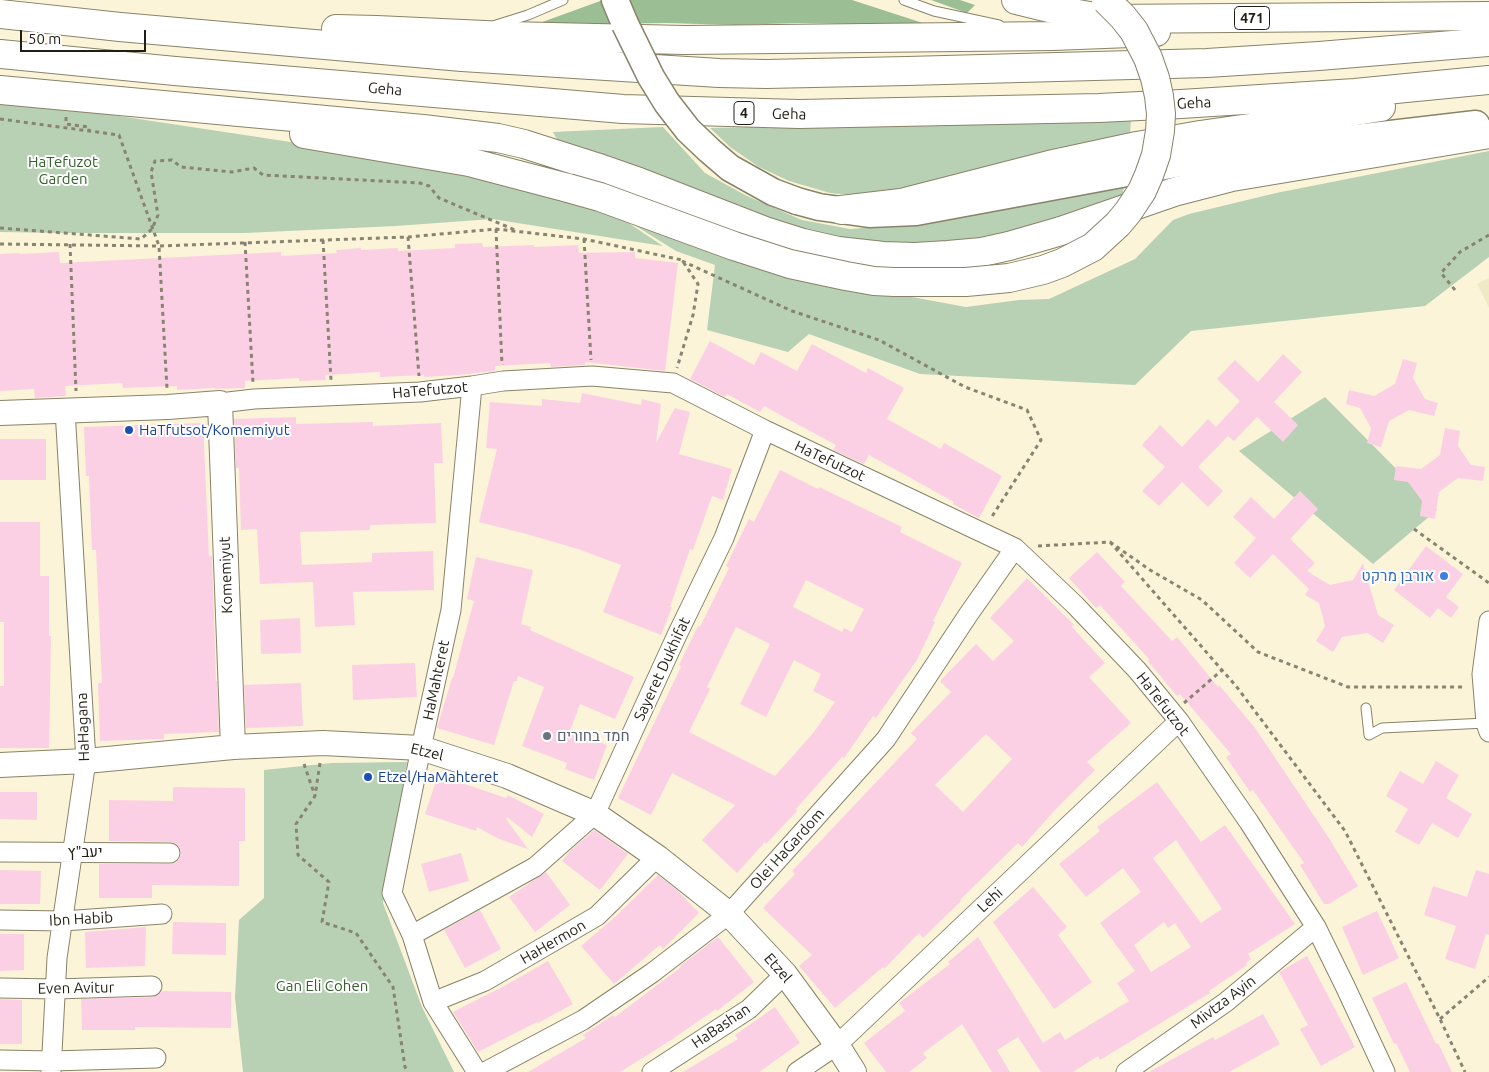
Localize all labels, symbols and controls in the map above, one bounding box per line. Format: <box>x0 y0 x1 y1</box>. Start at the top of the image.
road number: 471 <box>1234 7 1270 30</box>
scale bar <box>22 20 149 52</box>
text: 50 m <box>28 30 61 47</box>
street label: Geha <box>367 79 403 99</box>
street label: Geha <box>1176 93 1212 113</box>
road number: 4 <box>734 102 754 125</box>
street label: Geha <box>772 105 806 123</box>
park label: HaTefuzot Garden <box>28 153 98 188</box>
street label: HaTefutzot <box>392 378 468 402</box>
place label: HaTfutsot/Komemiyut <box>139 421 290 439</box>
marker: HaTfutsot/Komemiyut <box>123 424 135 436</box>
street label: HaTefutzot <box>792 437 868 485</box>
street label: Komemiyut <box>216 536 236 614</box>
place label: אורבן מרקט <box>1361 567 1434 585</box>
marker: אורבן מרקט <box>1438 570 1450 582</box>
street label: Sayeret Dukhifat <box>630 614 694 724</box>
street label: HaMahteret <box>419 638 453 722</box>
street label: HaTefutzot <box>1133 669 1193 739</box>
street label: HaHagana <box>73 692 93 762</box>
place label: חמד בחורים <box>557 727 630 745</box>
marker: חמד בחורים <box>541 730 553 742</box>
street label: Etzel <box>409 739 445 765</box>
place label: Etzel/HaMahteret <box>378 768 498 786</box>
marker: Etzel/HaMahteret <box>362 771 374 783</box>
street label: Olei HaGardom <box>746 805 828 893</box>
street label: יעב"ץ <box>67 843 103 861</box>
street label: Lehi <box>974 884 1006 916</box>
street label: Ibn Habib <box>49 908 113 930</box>
street label: HaHermon <box>517 916 589 968</box>
street label: Etzel <box>760 950 796 986</box>
street label: Mivtza Ayin <box>1187 972 1259 1032</box>
park label: Gan Eli Cohen <box>276 977 368 995</box>
street label: Even Avitur <box>38 978 114 998</box>
street label: HaBashan <box>688 1000 754 1052</box>

